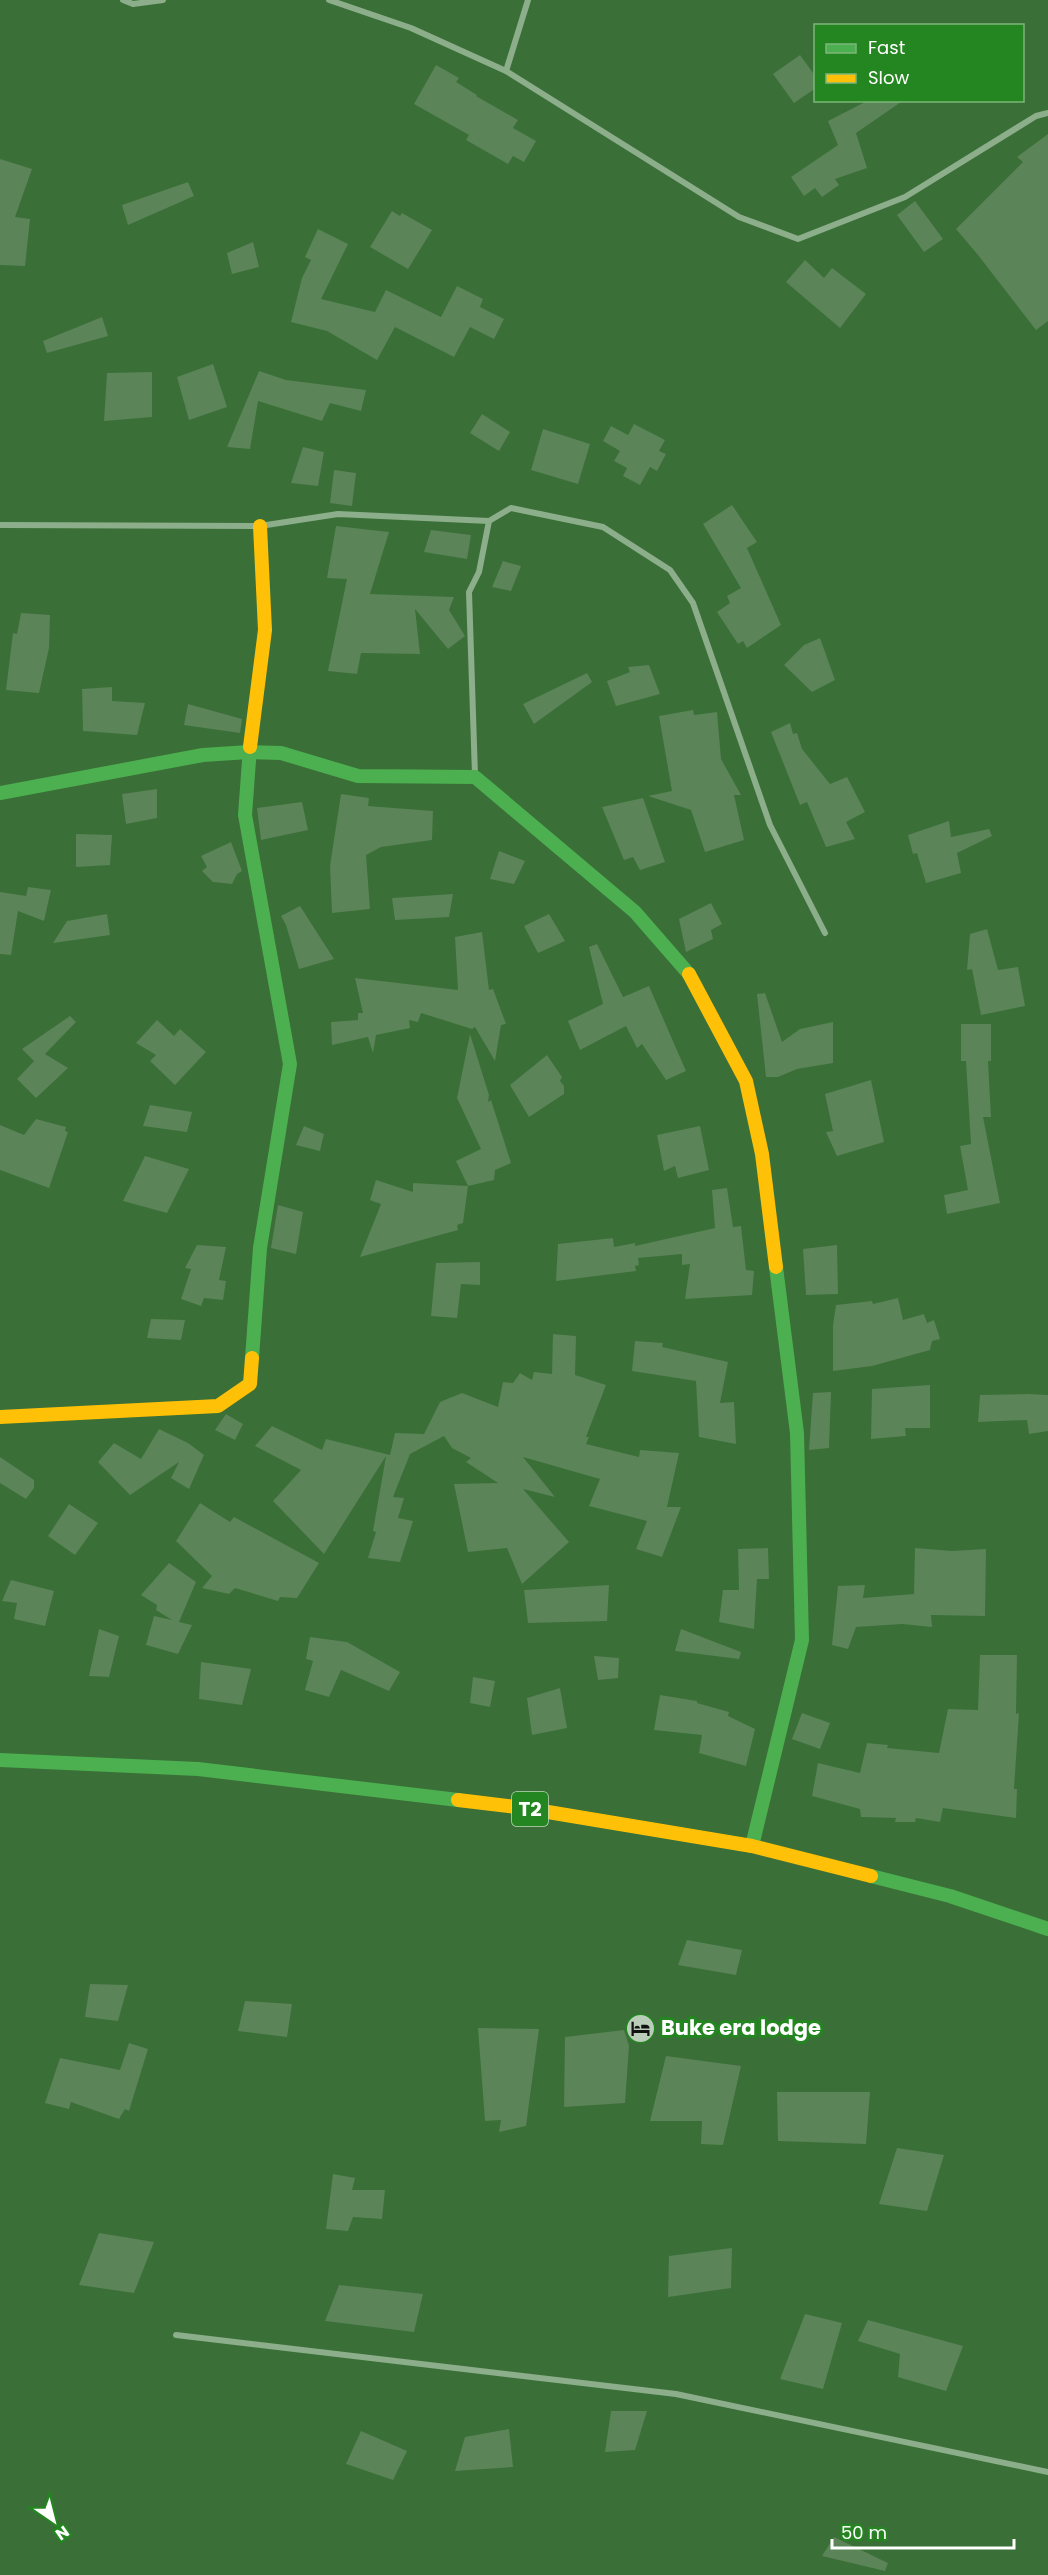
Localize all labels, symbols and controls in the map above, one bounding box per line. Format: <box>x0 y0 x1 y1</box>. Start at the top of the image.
legend <box>814 24 1024 102</box>
text: Fast <box>868 35 905 60</box>
text: Slow <box>868 65 910 90</box>
road number: T2 <box>512 1792 548 1826</box>
hotel icon: Buke era lodge <box>624 2012 656 2044</box>
place label: Buke era lodge <box>661 2013 821 2042</box>
north arrow <box>24 2491 84 2551</box>
scale bar <box>832 2512 1014 2550</box>
text: N <box>51 2520 74 2546</box>
text: 50 m <box>841 2520 887 2545</box>

